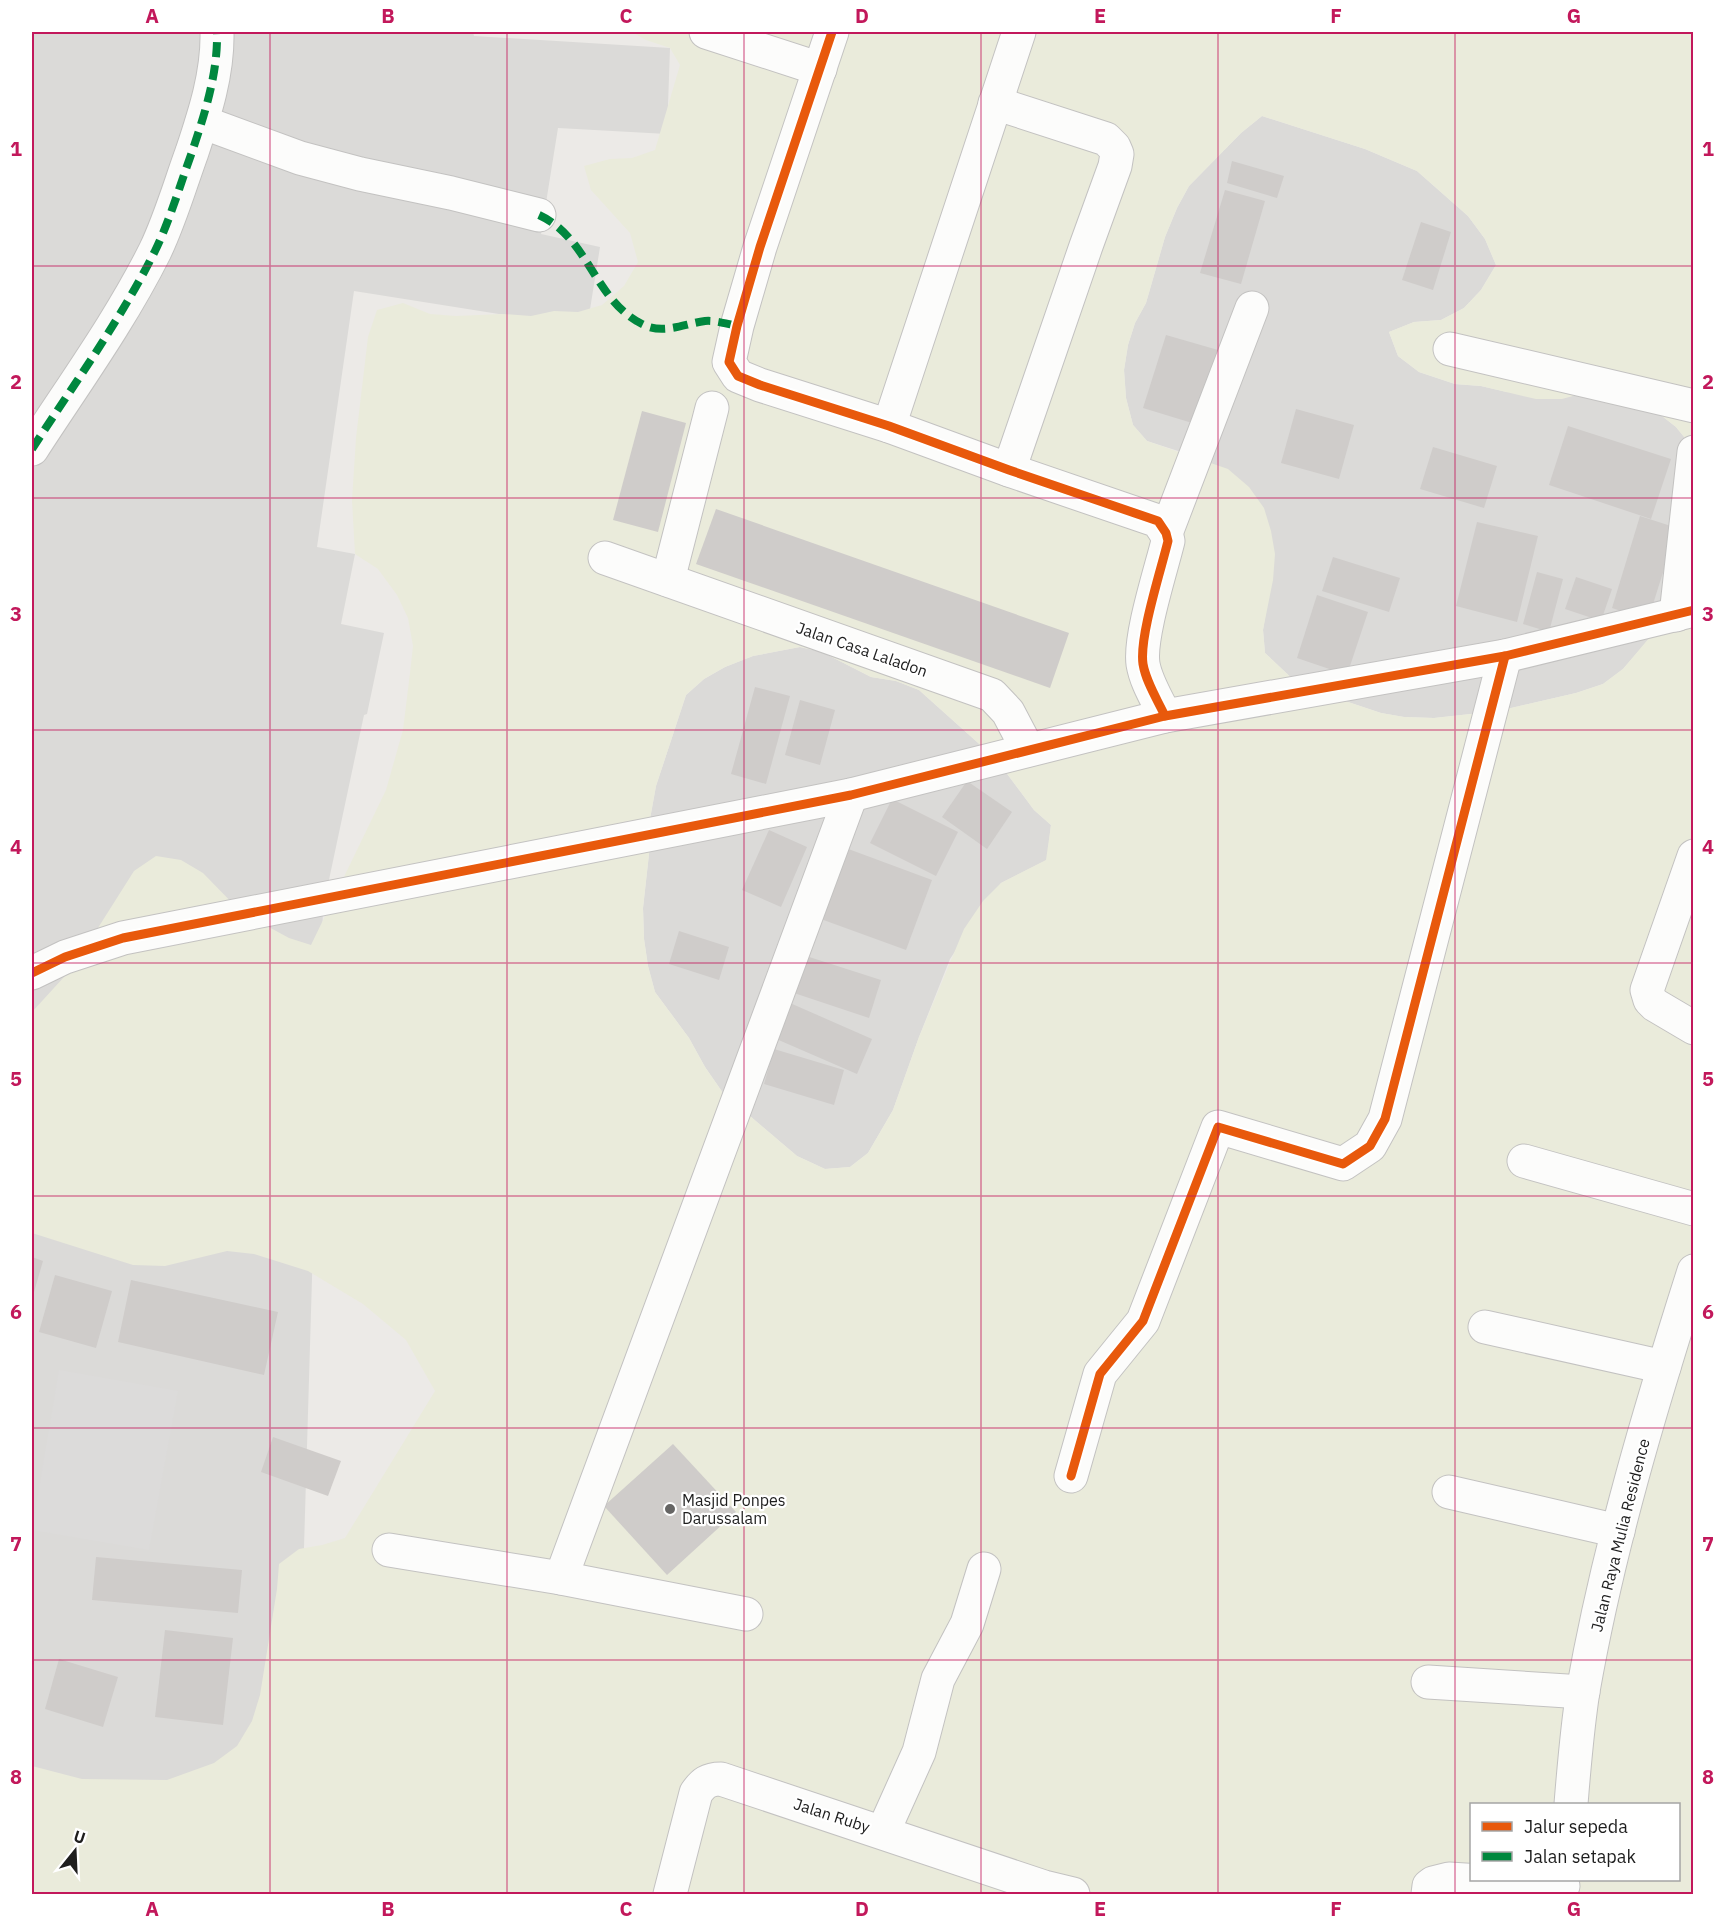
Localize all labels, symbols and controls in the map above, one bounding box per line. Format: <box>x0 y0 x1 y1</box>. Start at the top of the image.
text: A <box>145 2 159 29</box>
text: B <box>381 2 395 29</box>
text: C <box>619 2 633 29</box>
text: D <box>855 2 869 29</box>
text: E <box>1094 2 1106 29</box>
text: F <box>1330 2 1342 29</box>
text: G <box>1567 2 1581 29</box>
text: 1 <box>10 135 22 162</box>
text: 1 <box>1702 135 1714 162</box>
text: 2 <box>10 368 22 395</box>
text: 2 <box>1702 368 1714 395</box>
text: 3 <box>10 600 22 627</box>
text: 3 <box>1702 600 1714 627</box>
street label: Jalan Casa Laladon <box>794 617 930 681</box>
text: 4 <box>10 833 22 860</box>
text: 4 <box>1702 833 1714 860</box>
text: 5 <box>10 1065 22 1092</box>
text: 5 <box>1702 1065 1714 1092</box>
text: 6 <box>10 1298 22 1325</box>
text: 6 <box>1702 1298 1714 1325</box>
street label: Jalan Raya Mulia Residence <box>1586 1436 1654 1634</box>
place label: Masjid Ponpes Darussalam <box>682 1490 786 1528</box>
marker: Masjid Ponpes Darussalam <box>663 1502 677 1516</box>
text: 7 <box>10 1530 22 1557</box>
text: 7 <box>1702 1530 1714 1557</box>
text: 8 <box>10 1763 22 1790</box>
text: 8 <box>1702 1763 1714 1790</box>
street label: Jalan Ruby <box>791 1793 873 1837</box>
legend <box>1470 1803 1680 1881</box>
text: Jalur sepeda <box>1524 1815 1628 1838</box>
north arrow <box>45 1821 105 1881</box>
text: U <box>71 1826 88 1848</box>
text: Jalan setapak <box>1524 1845 1636 1868</box>
text: A <box>145 1895 159 1922</box>
text: B <box>381 1895 395 1922</box>
text: C <box>619 1895 633 1922</box>
text: D <box>855 1895 869 1922</box>
text: E <box>1094 1895 1106 1922</box>
text: F <box>1330 1895 1342 1922</box>
text: G <box>1567 1895 1581 1922</box>

